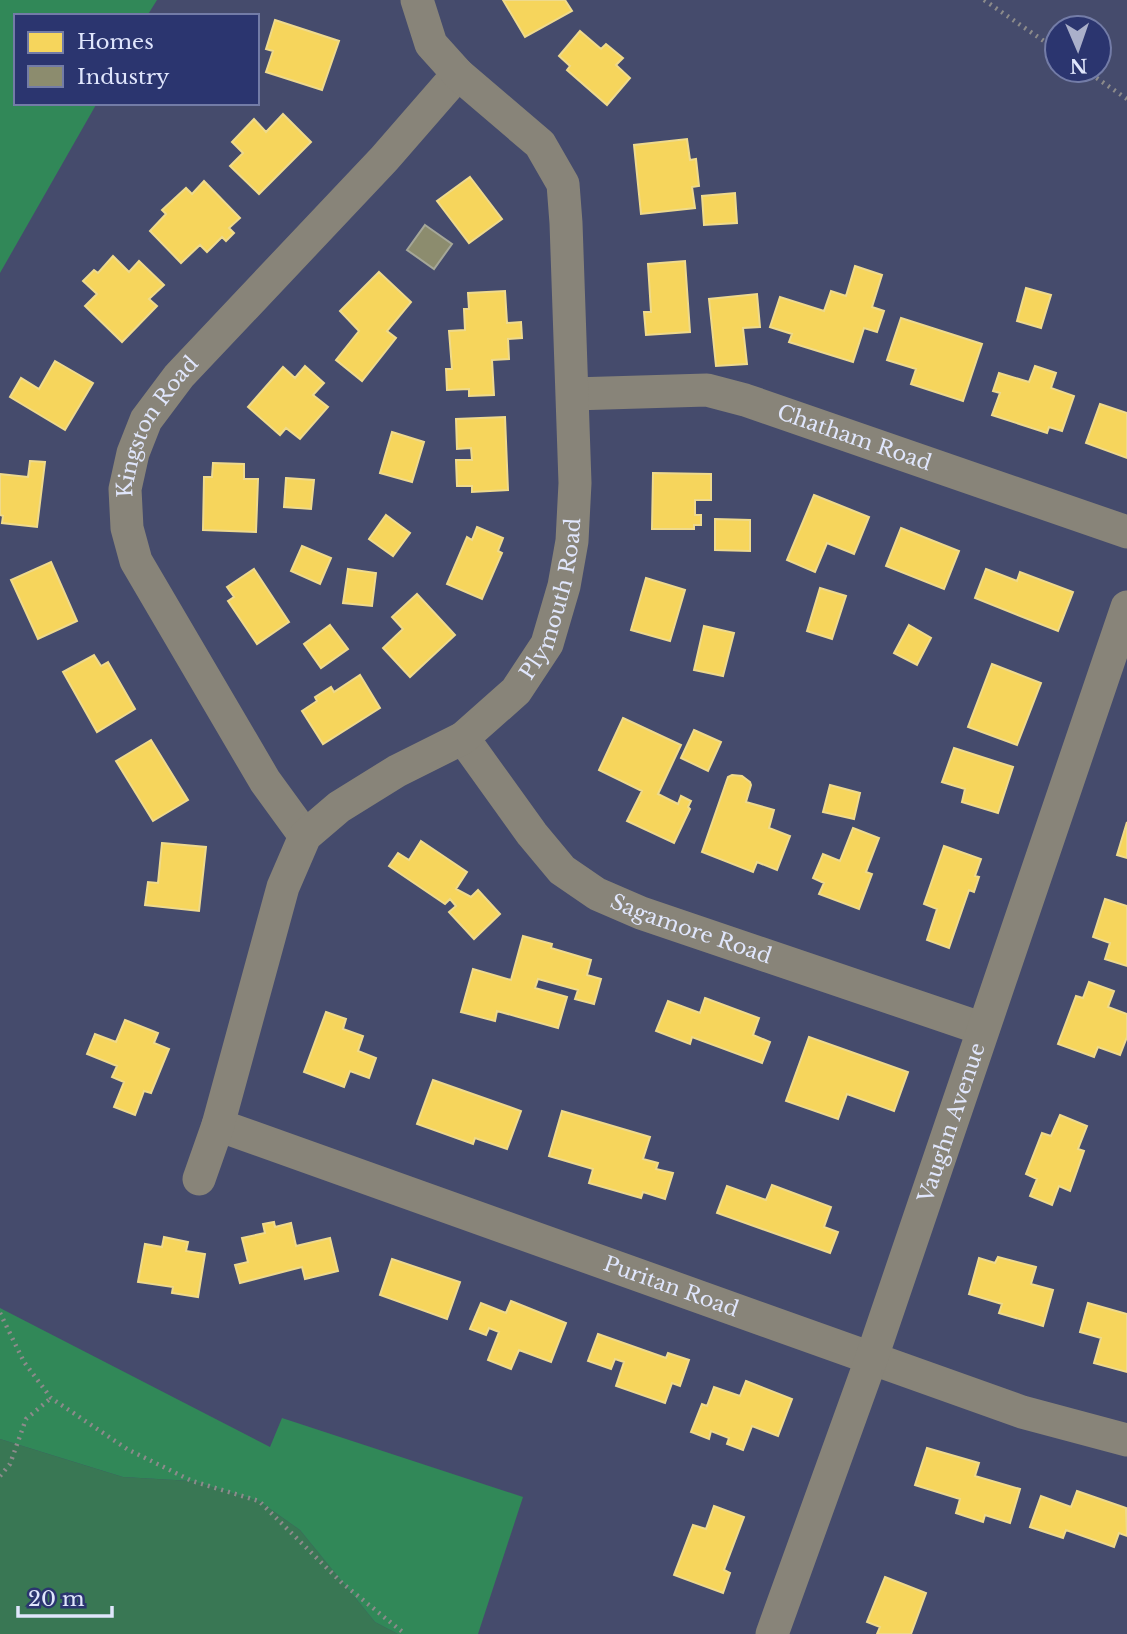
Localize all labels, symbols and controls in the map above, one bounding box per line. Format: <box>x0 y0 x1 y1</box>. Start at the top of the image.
legend <box>14 14 259 105</box>
north arrow <box>1043 14 1113 84</box>
text: Homes <box>77 29 154 55</box>
text: N <box>1069 54 1088 77</box>
text: Industry <box>77 64 170 90</box>
street label: Kingston Road <box>112 351 204 498</box>
street label: Chatham Road <box>774 399 935 476</box>
street label: Plymouth Road <box>514 517 586 685</box>
street label: Sagamore Road <box>606 888 775 969</box>
street label: Vaughn Avenue <box>912 1039 991 1207</box>
street label: Puritan Road <box>600 1251 742 1323</box>
scale bar <box>18 1574 112 1618</box>
text: 20 m <box>28 1586 85 1612</box>

